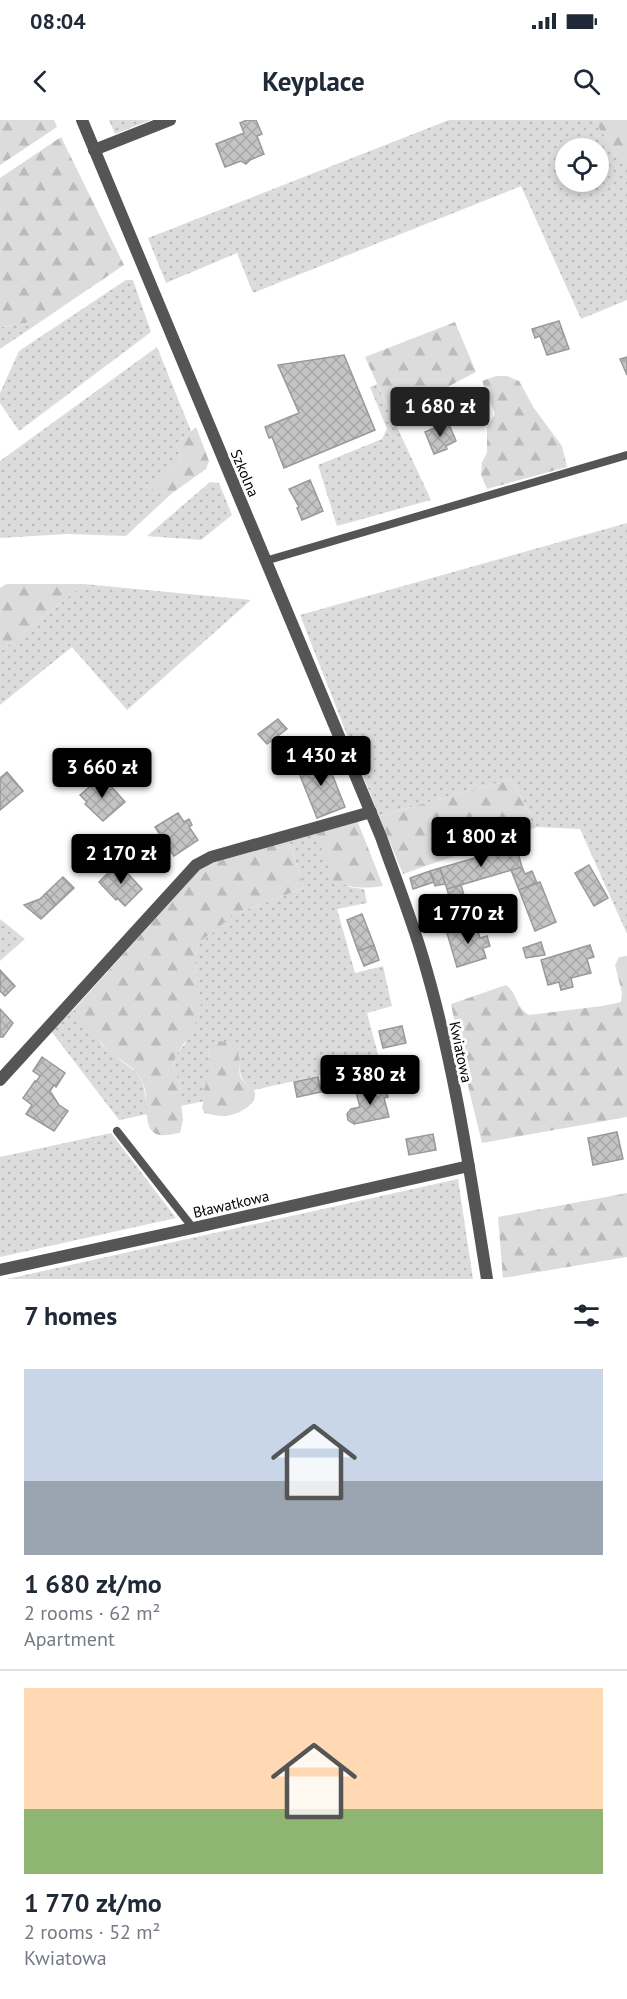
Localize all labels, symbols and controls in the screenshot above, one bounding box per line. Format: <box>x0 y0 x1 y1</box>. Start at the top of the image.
text: 08:04 <box>30 7 86 35</box>
text: Keyplace <box>262 64 365 98</box>
icon: back <box>24 65 57 98</box>
icon: search <box>570 65 603 98</box>
map controls <box>555 138 609 192</box>
button: locate <box>555 138 609 192</box>
pin: 1 680 zł <box>378 387 502 438</box>
text: 1 680 zł <box>404 393 476 419</box>
street label: Szkolna <box>227 446 263 500</box>
pin: 1 430 zł <box>259 736 383 787</box>
text: 1 430 zł <box>285 742 357 768</box>
pin: 3 660 zł <box>40 748 164 799</box>
text: 3 660 zł <box>66 754 138 780</box>
pin: 1 800 zł <box>419 817 543 868</box>
text: 1 800 zł <box>445 823 517 849</box>
pin: 2 170 zł <box>59 834 183 885</box>
text: 2 170 zł <box>85 840 157 866</box>
pin: 1 770 zł <box>406 894 530 945</box>
text: 1 770 zł <box>432 900 504 926</box>
street label: Kwiatowa <box>445 1020 477 1084</box>
pin: 3 380 zł <box>308 1055 432 1106</box>
text: 3 380 zł <box>334 1061 406 1087</box>
street label: Bławatkowa <box>191 1186 271 1222</box>
text: 7 homes <box>24 1299 117 1332</box>
icon: filters <box>570 1299 603 1332</box>
icon: home <box>260 1408 368 1516</box>
text: 1 680 zł/mo <box>24 1567 162 1600</box>
text: 2 rooms · 62 m² <box>24 1600 160 1626</box>
text: Apartment <box>24 1626 115 1652</box>
icon: home <box>260 1727 368 1835</box>
text: 1 770 zł/mo <box>24 1886 162 1919</box>
text: 2 rooms · 52 m² <box>24 1919 160 1945</box>
text: Kwiatowa <box>24 1945 107 1971</box>

